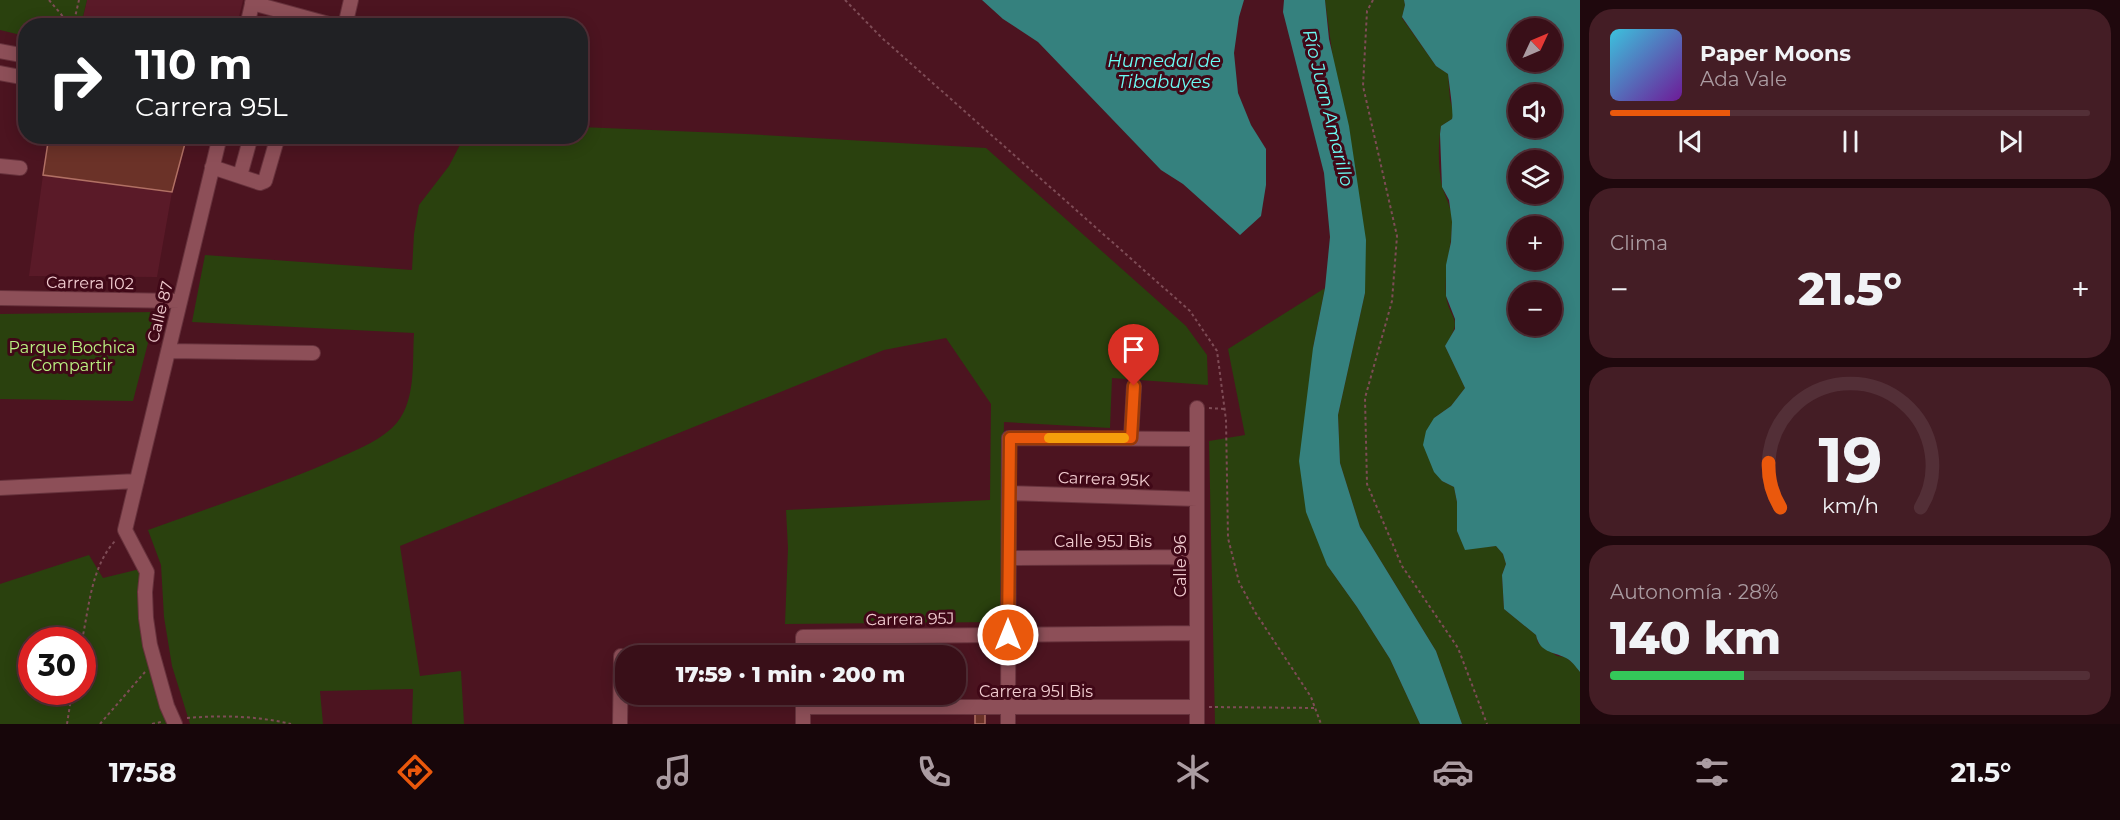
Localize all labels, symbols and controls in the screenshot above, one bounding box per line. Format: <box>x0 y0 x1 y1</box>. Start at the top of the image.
north arrow <box>1508 18 1562 72</box>
map controls <box>1508 18 1562 336</box>
water label: Río Juan Amarillo <box>1298 27 1358 189</box>
text: 110 m <box>135 38 252 90</box>
text: Paper Moons <box>1700 40 1851 67</box>
icon: right <box>36 42 114 120</box>
water label: Humedal de Tibabuyes <box>1107 50 1221 93</box>
text: Ada Vale <box>1700 67 1787 91</box>
button: sound <box>1508 84 1562 138</box>
text: Carrera 95L <box>135 90 288 123</box>
icon: previous <box>1674 125 1707 158</box>
icon: pause <box>1834 125 1867 158</box>
icon: next <box>1994 125 2027 158</box>
button: layers <box>1508 150 1562 204</box>
button: + <box>1508 216 1562 270</box>
text: Clima <box>1610 231 1668 255</box>
text: 21.5° <box>1798 261 1902 316</box>
text: − <box>1610 269 1629 309</box>
text: + <box>2071 269 2090 309</box>
street label: Carrera 102 <box>46 273 134 293</box>
street label: Calle 87 <box>143 279 177 345</box>
button: − <box>1508 282 1562 336</box>
pin <box>1108 324 1159 386</box>
icon: arrive <box>1117 333 1150 366</box>
park label: Parque Bochica Compartir <box>9 338 135 375</box>
text: 19 <box>1818 423 1882 499</box>
street label: Carrera 95K <box>1057 468 1151 490</box>
text: km/h <box>1821 493 1879 519</box>
street label: Calle 95J Bis <box>1054 532 1152 551</box>
street label: Calle 96 <box>1171 534 1190 597</box>
text: Autonomía · 28% <box>1610 580 1778 604</box>
position arrow <box>976 603 1040 667</box>
street label: Carrera 95J <box>865 609 955 629</box>
text: 140 km <box>1610 610 1781 665</box>
speed limit sign: 30 <box>18 627 96 705</box>
text: 17:59 · 1 min · 200 m <box>676 661 905 688</box>
street label: Carrera 95I Bis <box>979 682 1093 701</box>
icon: directions <box>394 751 436 793</box>
icon: music <box>653 751 695 793</box>
icon: phone <box>913 751 955 793</box>
icon: climate <box>1172 751 1214 793</box>
icon: car <box>1432 751 1474 793</box>
icon: filters <box>1691 751 1733 793</box>
text: 17:58 <box>109 756 176 789</box>
text: 21.5° <box>1950 756 2011 789</box>

